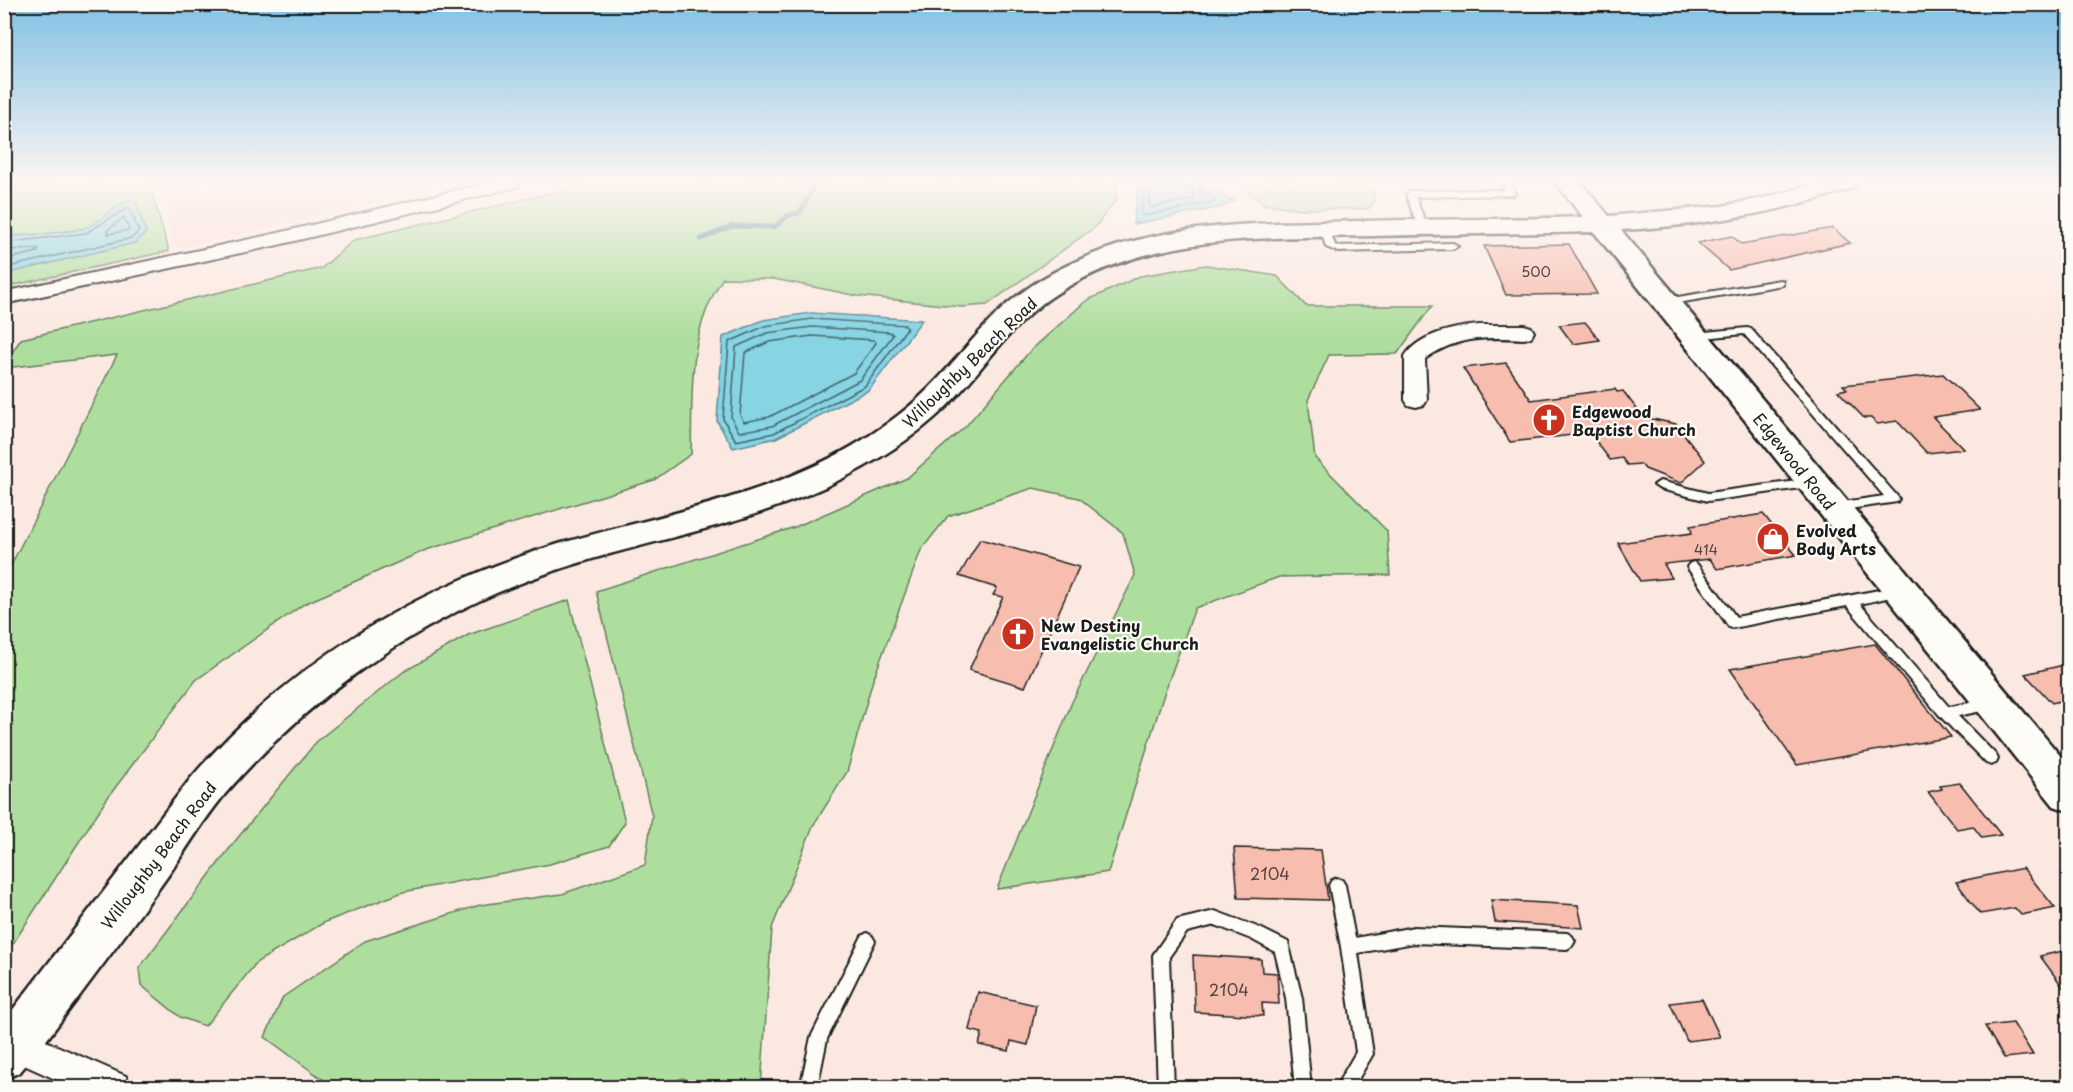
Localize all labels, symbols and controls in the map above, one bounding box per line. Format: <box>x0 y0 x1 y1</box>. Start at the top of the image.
house number: 500 <box>1521 261 1551 282</box>
street label: Willoughby Beach Road <box>896 291 1042 433</box>
place label: Edgewood Baptist Church <box>1572 399 1696 441</box>
church icon: Edgewood Baptist Church <box>1531 402 1567 438</box>
street label: Edgewood Road <box>1748 407 1842 515</box>
place label: Evolved Body Arts <box>1796 518 1876 560</box>
shop icon: Evolved Body Arts <box>1755 521 1791 557</box>
house number: 414 <box>1694 539 1718 560</box>
place label: New Destiny Evangelistic Church <box>1041 613 1199 655</box>
church icon: New Destiny Evangelistic Church <box>1000 616 1036 652</box>
street label: Willoughby Beach Road <box>94 776 222 934</box>
house number: 2104 <box>1250 861 1290 885</box>
house number: 2104 <box>1209 977 1249 1001</box>

